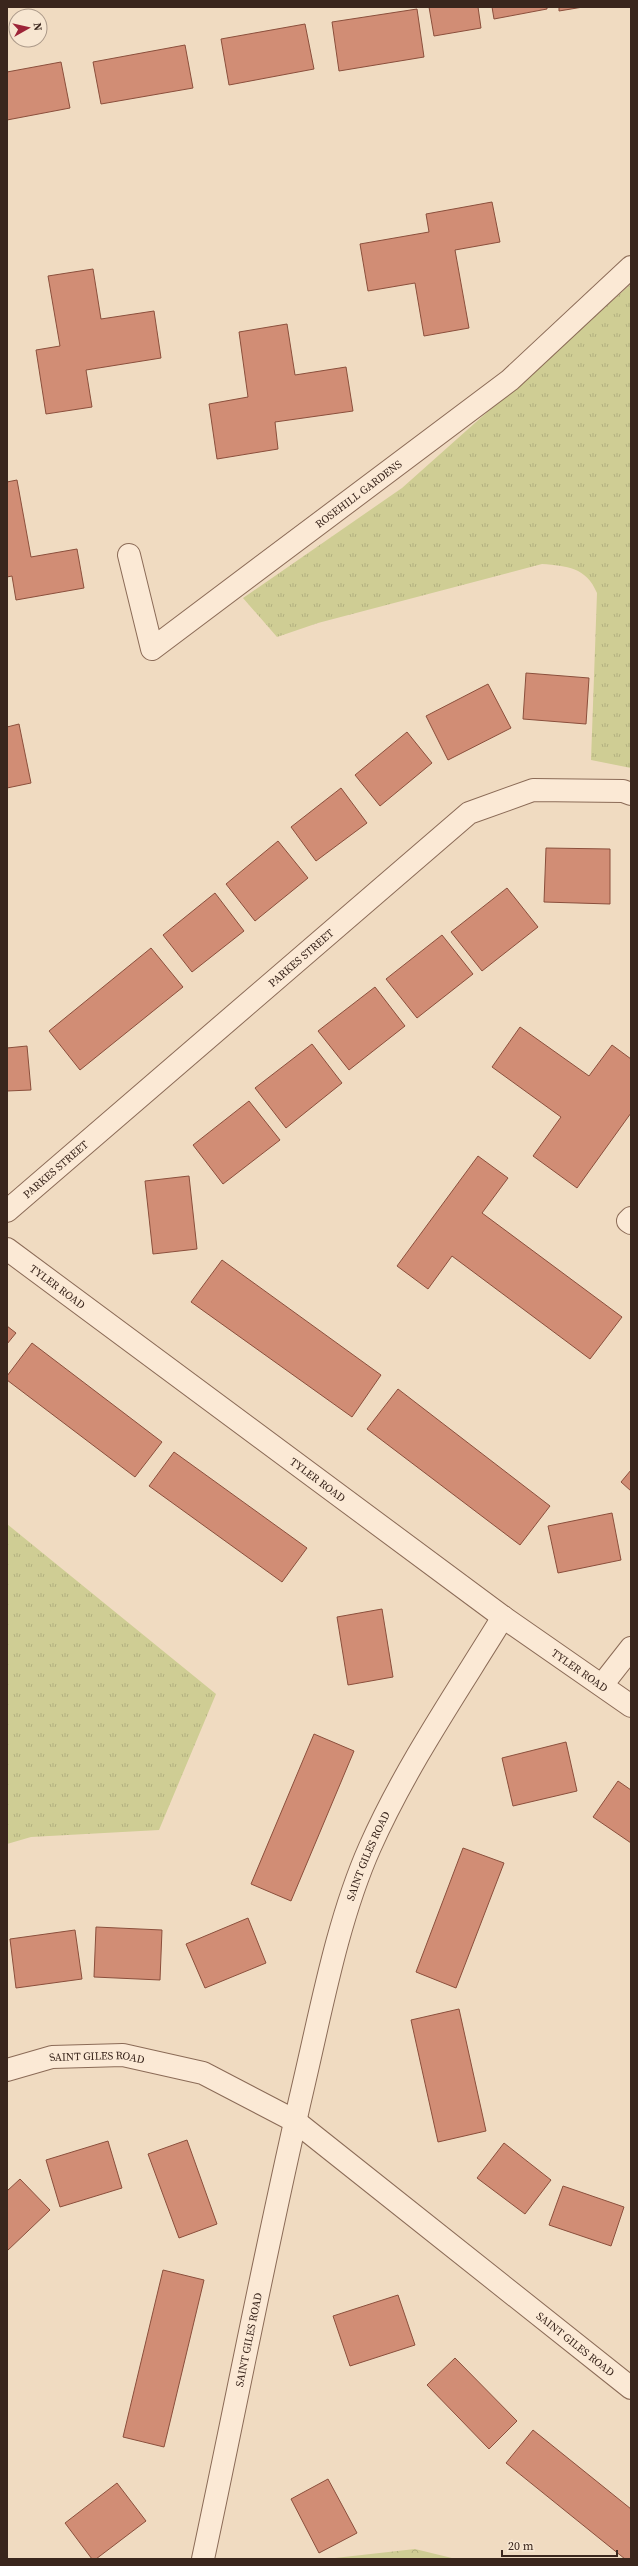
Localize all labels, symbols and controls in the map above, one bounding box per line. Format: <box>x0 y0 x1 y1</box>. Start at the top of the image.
north arrow <box>8 8 48 48</box>
text: N <box>29 22 45 32</box>
street label: ROSEHILL GARDENS <box>312 456 405 531</box>
street label: PARKES STREET <box>265 925 337 990</box>
street label: PARKES STREET <box>20 1137 92 1202</box>
street label: TYLER ROAD <box>27 1261 89 1312</box>
street label: TYLER ROAD <box>287 1454 349 1505</box>
street label: TYLER ROAD <box>548 1645 611 1695</box>
street label: SAINT GILES ROAD <box>343 1808 393 1903</box>
street label: SAINT GILES ROAD <box>47 2048 146 2067</box>
street label: SAINT GILES ROAD <box>231 2291 266 2388</box>
street label: SAINT GILES ROAD <box>533 2308 618 2380</box>
scale bar <box>502 2532 617 2558</box>
text: 20 m <box>508 2538 534 2554</box>

